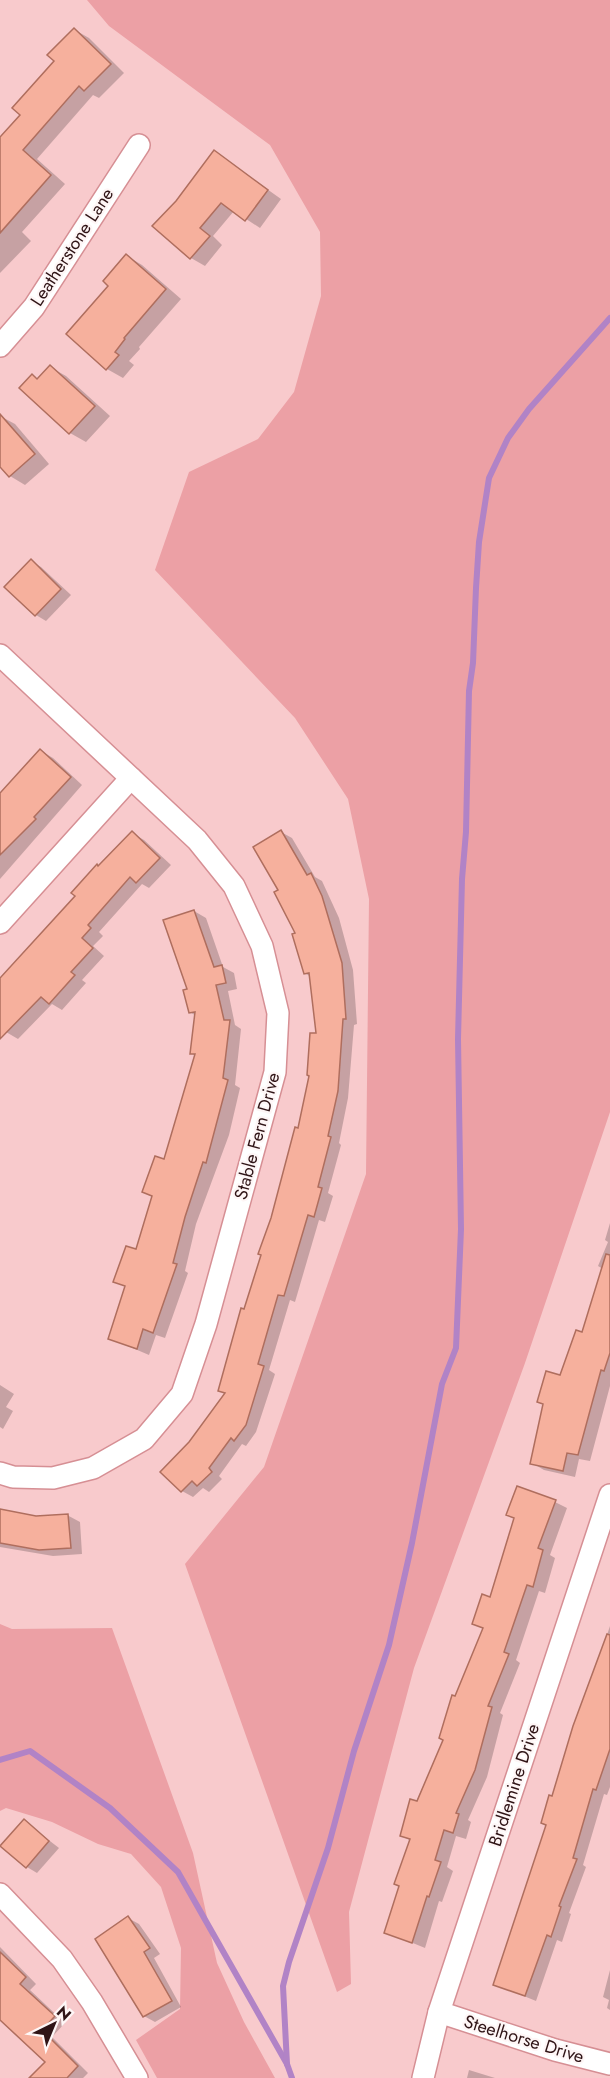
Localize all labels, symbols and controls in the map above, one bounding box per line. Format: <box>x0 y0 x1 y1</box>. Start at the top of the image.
street label: Leatherstone Lane <box>24 183 120 311</box>
street label: Stable Fern Drive <box>228 1070 286 1202</box>
street label: Bridlemine Drive <box>482 1720 546 1850</box>
north arrow <box>24 1994 84 2054</box>
text: N <box>51 2001 76 2026</box>
street label: Steelhorse Drive <box>461 2008 587 2070</box>

